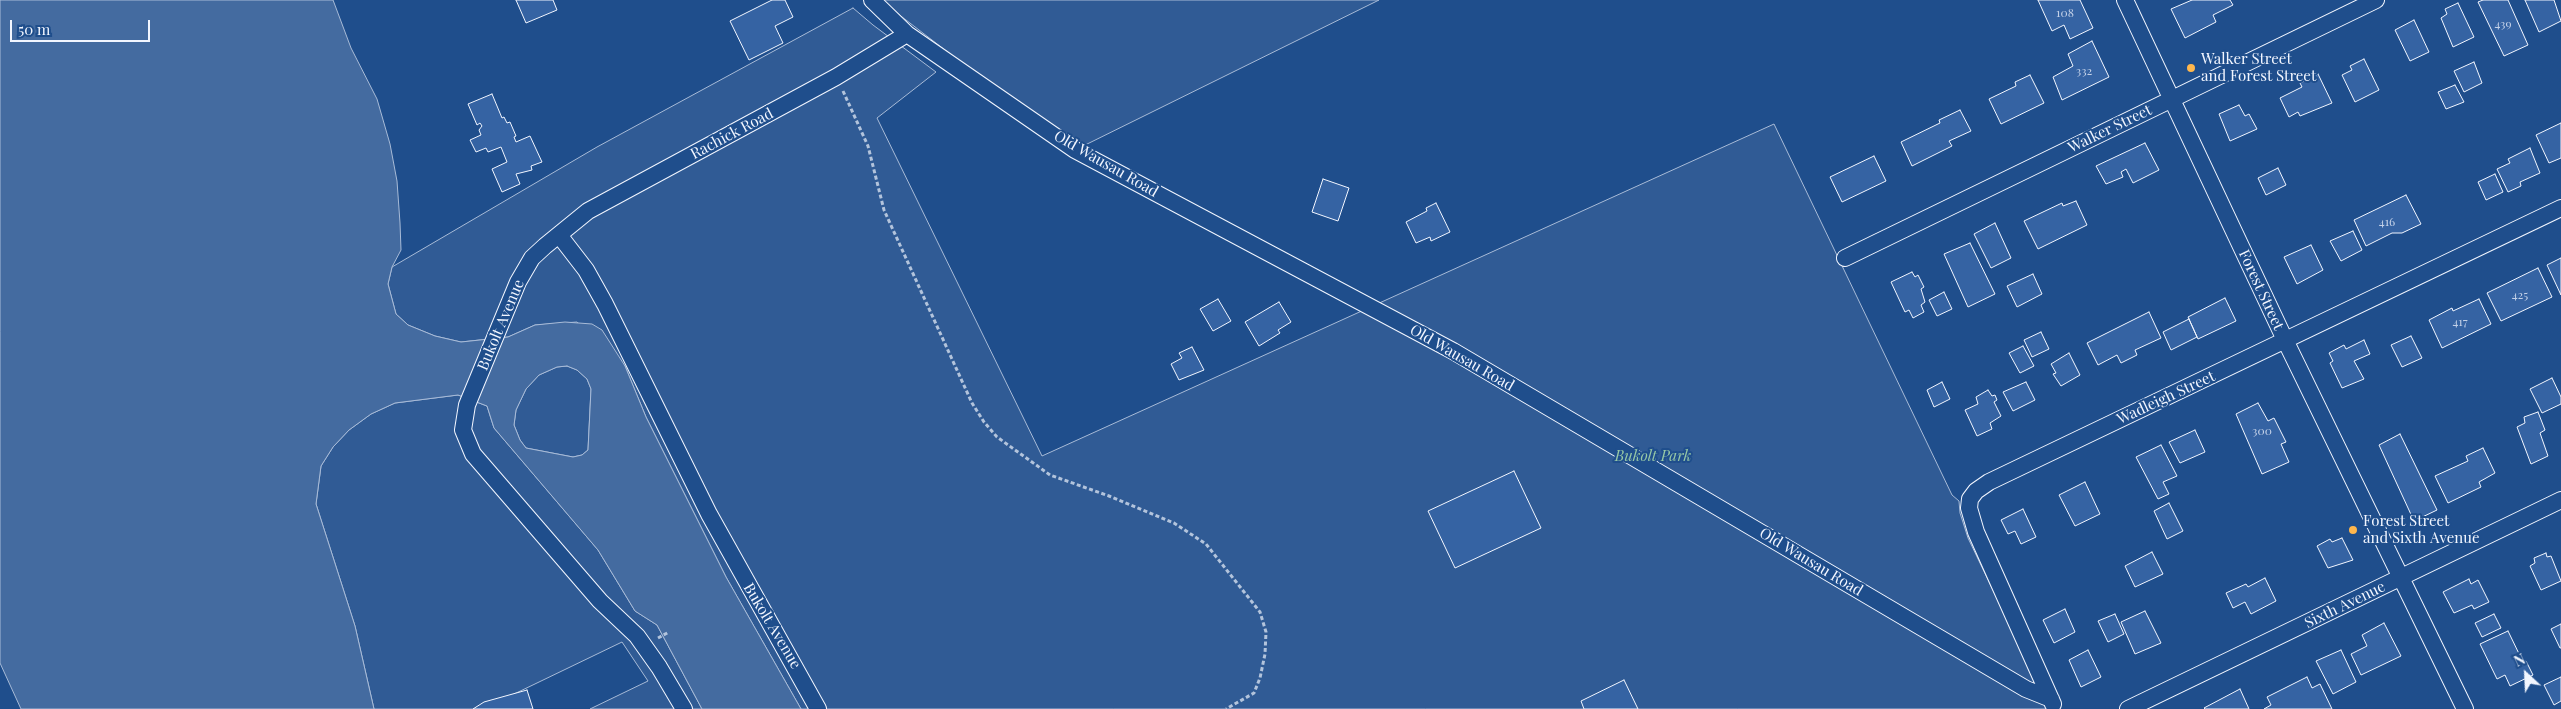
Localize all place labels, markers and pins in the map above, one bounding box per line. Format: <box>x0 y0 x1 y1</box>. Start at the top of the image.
place label: Walker Street and Forest Street <box>2201 50 2316 85</box>
marker: Walker Street and Forest Street <box>2185 62 2197 74</box>
place label: Forest Street and Sixth Avenue <box>2363 512 2480 547</box>
marker: Forest Street and Sixth Avenue <box>2347 524 2359 536</box>

